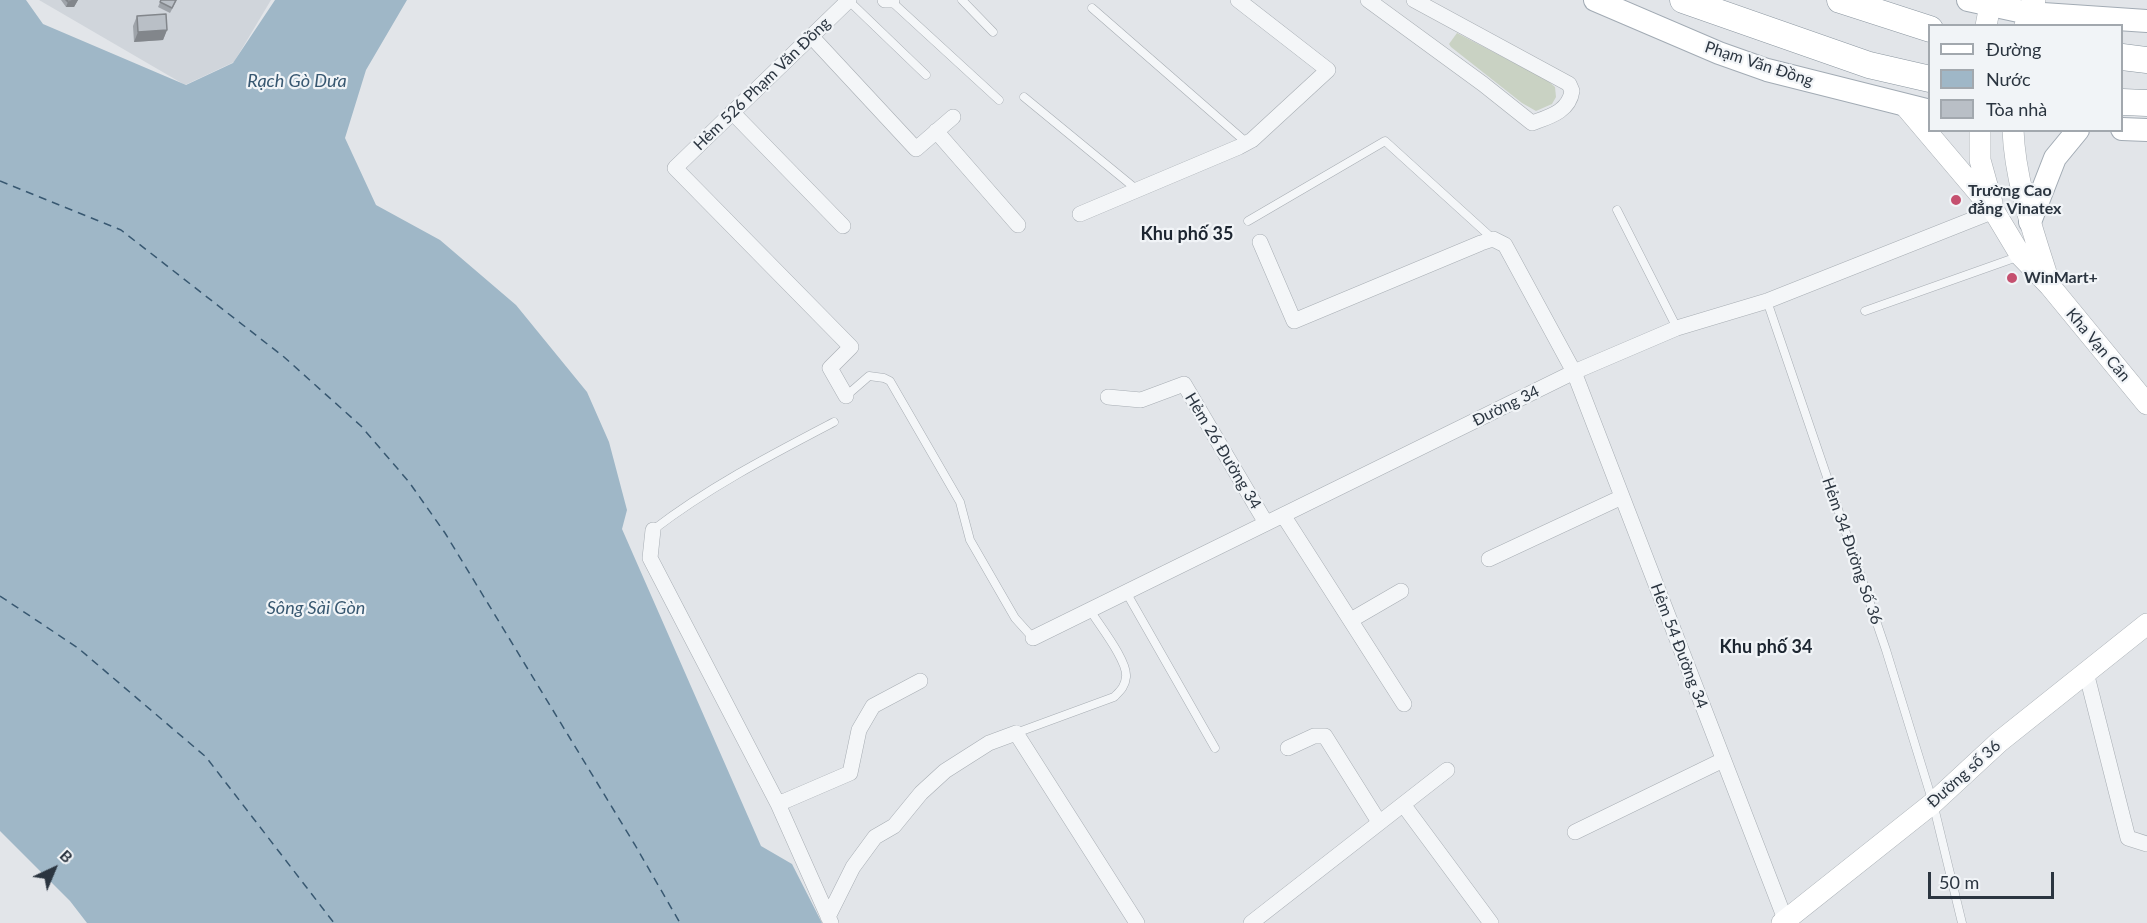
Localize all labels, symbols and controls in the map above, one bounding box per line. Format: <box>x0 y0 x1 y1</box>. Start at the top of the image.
street label: Hẻm 526 Phạm Văn Đồng <box>690 14 834 154</box>
legend <box>1928 24 2123 132</box>
street label: Phạm Văn Đồng <box>1702 37 1816 91</box>
text: Đường <box>1986 38 2041 60</box>
text: Nước <box>1986 68 2031 90</box>
water label: Rạch Gò Dưa <box>247 70 347 92</box>
text: Tòa nhà <box>1986 98 2047 120</box>
place label: Trường Cao đẳng Vinatex <box>1968 181 2061 219</box>
marker: Trường Cao đẳng Vinatex <box>1949 193 1963 207</box>
district label: Khu phố 35 <box>1141 223 1233 245</box>
place label: WinMart+ <box>2024 268 2098 288</box>
marker: WinMart+ <box>2005 271 2019 285</box>
street label: Kha Vạn Cân <box>2062 304 2134 386</box>
street label: Đường 34 <box>1469 382 1543 430</box>
street label: Hẻm 26 Đường 34 <box>1181 389 1265 513</box>
street label: Hẻm 34 Đường Số 36 <box>1818 475 1886 627</box>
street label: Hẻm 54 Đường 34 <box>1646 581 1712 711</box>
water label: Sông Sài Gòn <box>267 597 365 619</box>
district label: Khu phố 34 <box>1720 636 1812 658</box>
street label: Đường số 36 <box>1923 736 2005 812</box>
north arrow <box>24 839 84 899</box>
text: B <box>56 845 77 866</box>
scale bar <box>1931 860 2057 898</box>
text: 50 m <box>1939 871 1979 893</box>

